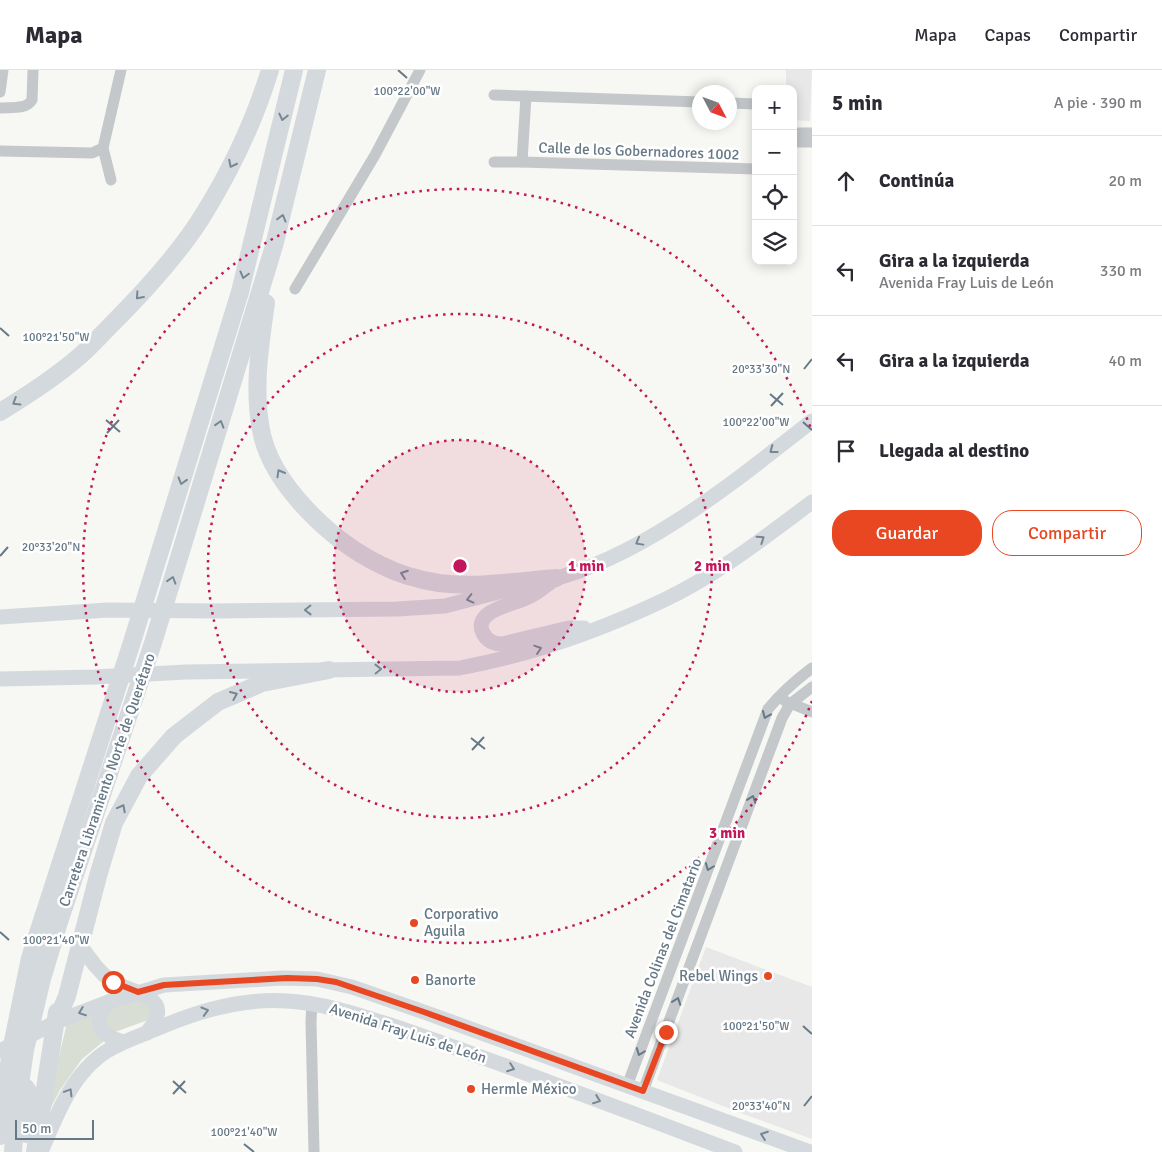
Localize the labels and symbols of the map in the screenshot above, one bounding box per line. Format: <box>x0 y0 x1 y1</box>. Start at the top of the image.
text: 100°22'00"W <box>373 84 441 99</box>
north arrow <box>692 85 737 130</box>
one-way arrow <box>278 113 289 122</box>
street label: Calle de los Gobernadores 1002 <box>538 138 740 164</box>
one-way arrow <box>228 159 238 168</box>
one-way arrow <box>276 215 286 223</box>
one-way arrow <box>240 271 250 279</box>
one-way arrow <box>135 291 144 300</box>
text: 100°21'50"W <box>22 330 90 345</box>
text: 20°33'30"N <box>732 362 790 377</box>
one-way arrow <box>13 396 22 406</box>
text: 100°22'00"W <box>722 415 790 430</box>
one-way arrow <box>214 421 224 429</box>
one-way arrow <box>770 445 779 453</box>
one-way arrow <box>276 470 286 479</box>
one-way arrow <box>177 476 187 485</box>
one-way arrow <box>636 536 645 546</box>
one-way arrow <box>756 536 765 545</box>
text: 20°33'20"N <box>22 540 80 555</box>
centre of rings <box>451 557 469 575</box>
text: 1 min <box>568 557 604 575</box>
text: 2 min <box>694 557 730 575</box>
one-way arrow <box>400 570 408 580</box>
one-way arrow <box>167 576 177 584</box>
one-way arrow <box>466 594 474 604</box>
one-way arrow <box>304 605 312 615</box>
one-way arrow <box>534 645 542 655</box>
street label: Carretera Libramiento Norte de Querétaro <box>55 651 159 909</box>
one-way arrow <box>374 664 382 674</box>
one-way arrow <box>229 691 238 702</box>
one-way arrow <box>762 710 773 719</box>
one-way arrow <box>746 795 756 804</box>
one-way arrow <box>115 804 125 813</box>
text: 3 min <box>709 824 745 842</box>
street label: Avenida Colinas del Cimatario <box>620 855 706 1040</box>
one-way arrow <box>705 862 715 871</box>
place label: Corporativo Aguila <box>424 905 499 940</box>
marker: Corporativo Aguila <box>408 917 420 929</box>
text: 100°21'40"W <box>22 933 90 948</box>
place label: Rebel Wings <box>679 967 758 985</box>
marker: Rebel Wings <box>762 970 774 982</box>
route start <box>102 971 125 994</box>
place label: Banorte <box>425 971 476 989</box>
marker: Banorte <box>409 974 421 986</box>
one-way arrow <box>671 997 681 1005</box>
street label: Avenida Fray Luis de León <box>327 999 489 1067</box>
one-way arrow <box>79 1006 87 1016</box>
one-way arrow <box>200 1006 208 1016</box>
text: 100°21'50"W <box>722 1019 790 1034</box>
route end <box>655 1021 678 1044</box>
one-way arrow <box>636 1047 646 1056</box>
one-way arrow <box>506 1062 515 1072</box>
place label: Hermle México <box>481 1080 577 1098</box>
marker: Hermle México <box>465 1083 477 1095</box>
one-way arrow <box>63 1089 73 1098</box>
one-way arrow <box>593 1094 601 1104</box>
text: 20°33'40"N <box>732 1099 790 1114</box>
scale bar <box>15 1117 94 1140</box>
text: 100°21'40"W <box>210 1125 278 1140</box>
one-way arrow <box>760 1131 769 1141</box>

